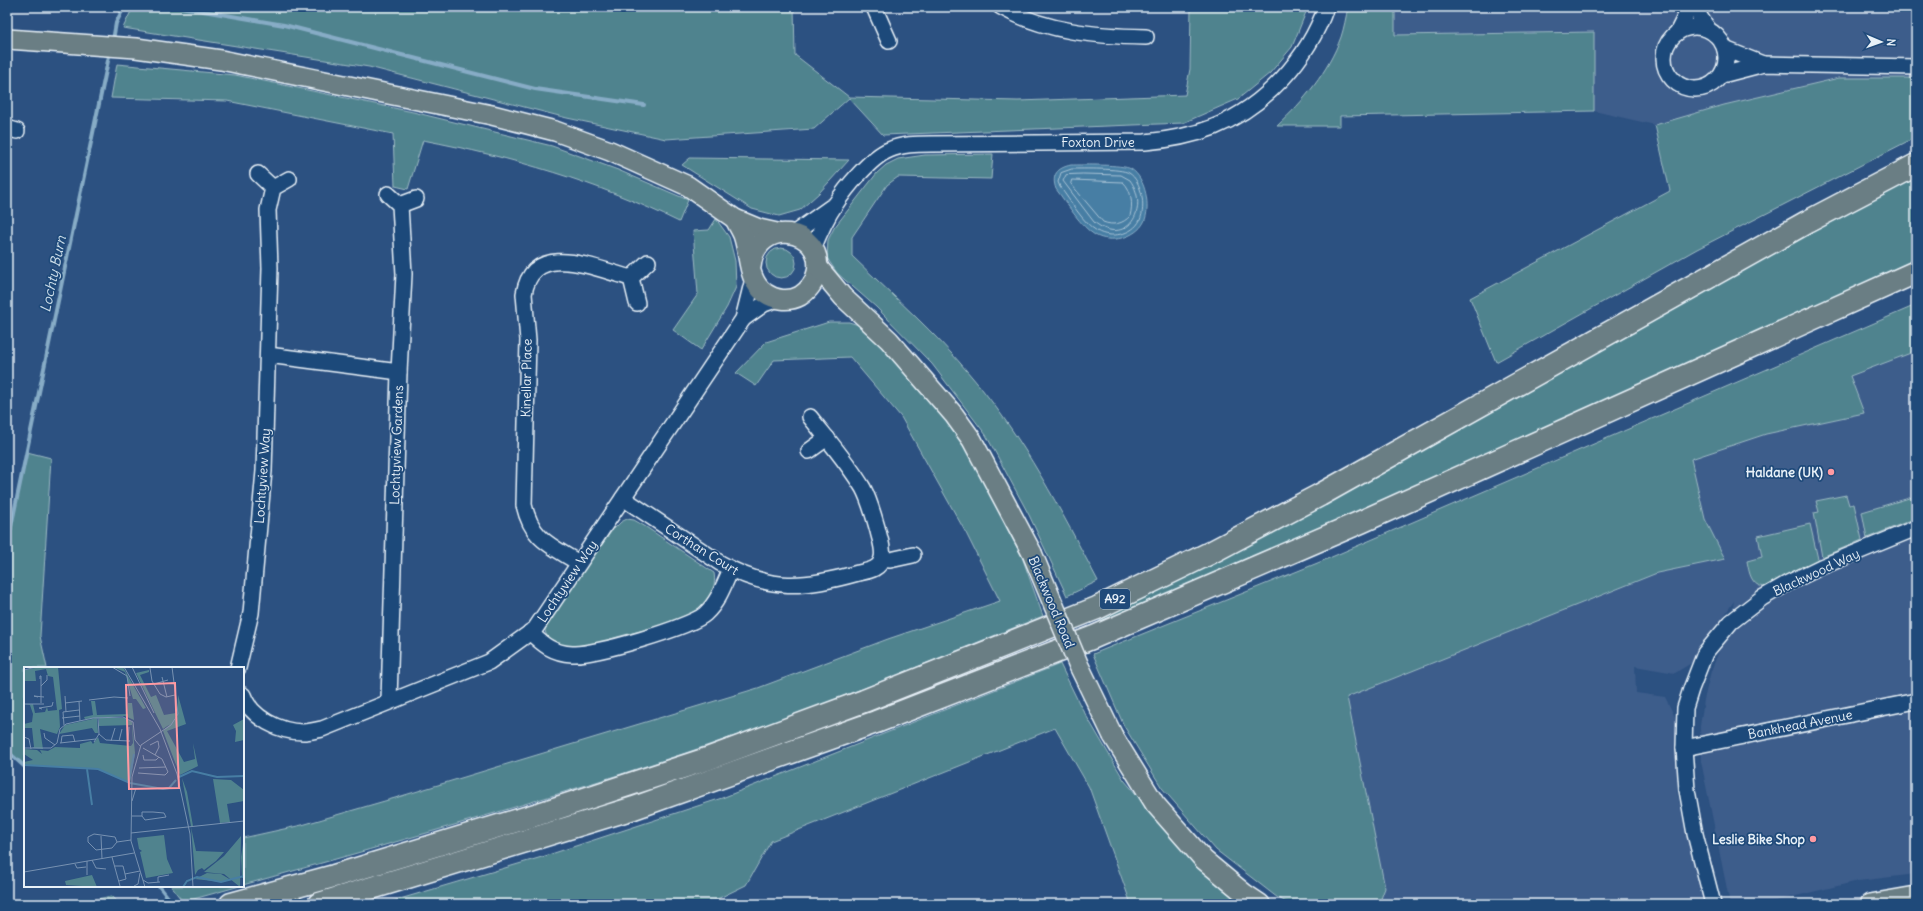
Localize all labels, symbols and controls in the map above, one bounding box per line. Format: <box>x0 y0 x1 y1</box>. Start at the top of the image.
north arrow <box>1861 22 1901 62</box>
text: N <box>1884 38 1898 46</box>
street label: Foxton Drive <box>1061 134 1135 151</box>
water label: Lochty Burn <box>36 233 70 314</box>
street label: Kinellar Place <box>517 339 536 417</box>
street label: Lochtyview Gardens <box>386 385 407 505</box>
street label: Lochtyview Way <box>251 428 274 524</box>
place label: Haldane (UK) <box>1746 464 1823 481</box>
marker: Haldane (UK) <box>1826 467 1836 477</box>
street label: Corthan Court <box>662 520 742 579</box>
street label: Lochtyview Way <box>534 537 601 626</box>
street label: Blackwood Way <box>1770 545 1862 600</box>
street label: Blackwood Road <box>1025 554 1079 651</box>
road number: A92 <box>1100 589 1130 609</box>
inset map <box>24 667 244 887</box>
street label: Bankhead Avenue <box>1746 706 1854 743</box>
place label: Leslie Bike Shop <box>1712 831 1806 848</box>
marker: Leslie Bike Shop <box>1808 834 1818 844</box>

